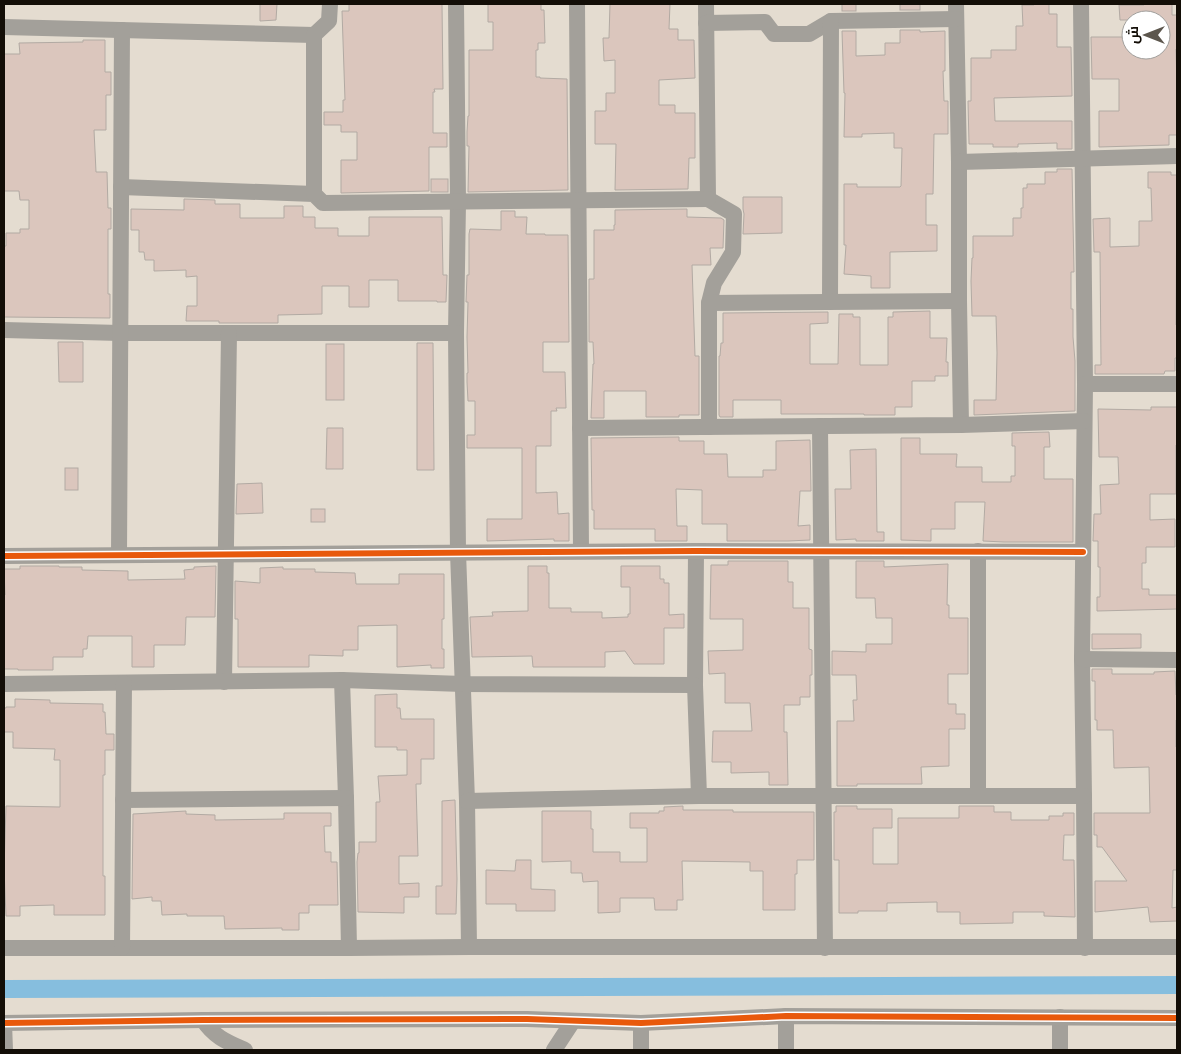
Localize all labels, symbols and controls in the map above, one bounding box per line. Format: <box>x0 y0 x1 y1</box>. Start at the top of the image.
north arrow <box>1121 10 1171 60</box>
text: ش <box>1124 26 1142 44</box>

